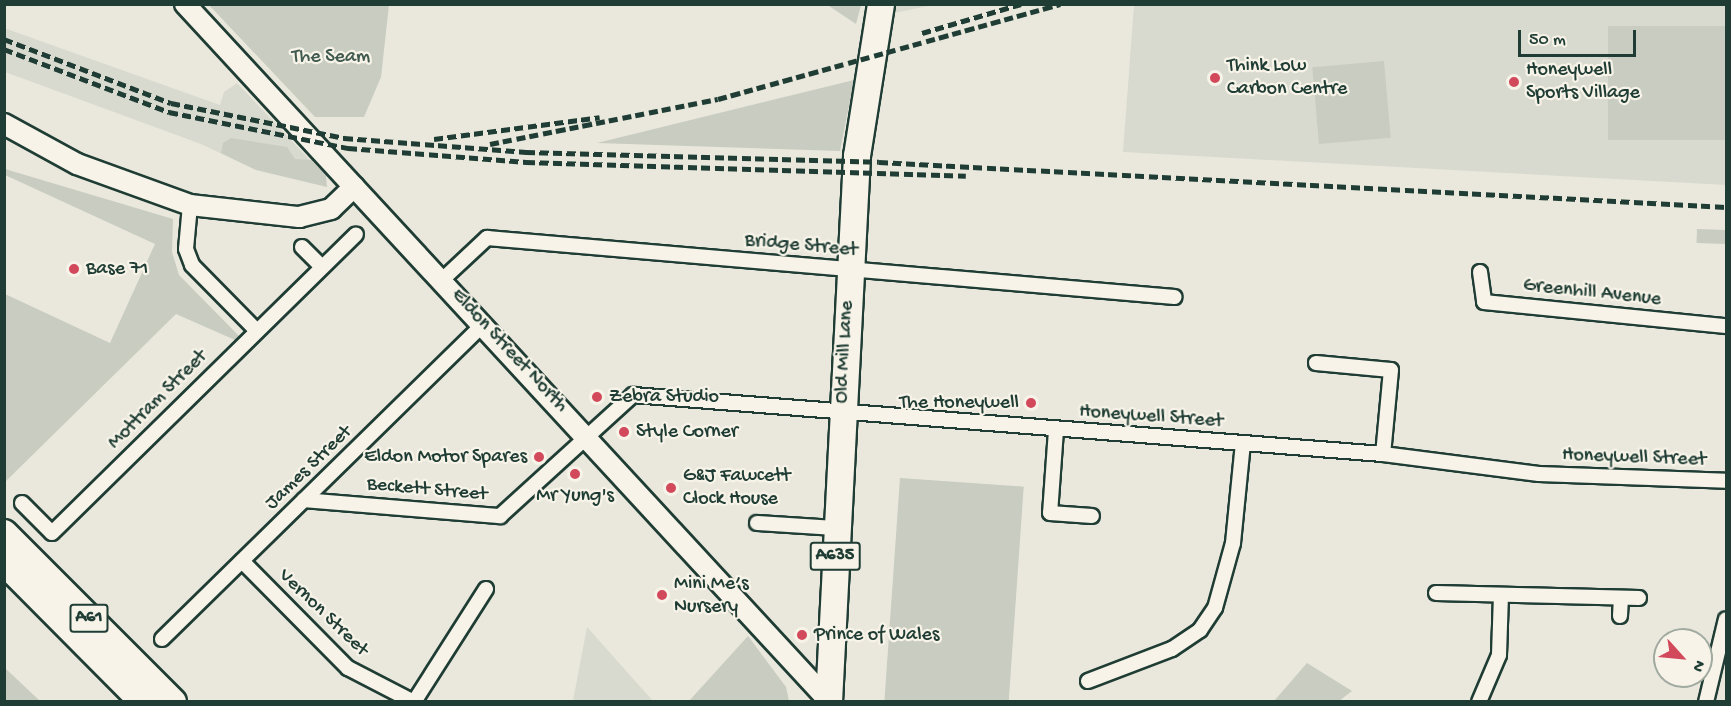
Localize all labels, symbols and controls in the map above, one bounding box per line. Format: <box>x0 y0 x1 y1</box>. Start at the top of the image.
scale bar <box>1521 18 1640 56</box>
text: 50 m <box>1529 30 1566 51</box>
park label: The Seam <box>292 45 370 69</box>
place label: Think Low Carbon Centre <box>1227 54 1347 101</box>
place label: Honeywell Sports Village <box>1526 58 1640 105</box>
marker: Think Low Carbon Centre <box>1208 71 1222 85</box>
marker: Honeywell Sports Village <box>1507 75 1521 89</box>
street label: Bridge Street <box>744 229 858 263</box>
place label: Base 71 <box>86 257 148 281</box>
marker: Base 71 <box>67 262 81 276</box>
street label: Greenhill Avenue <box>1522 274 1662 312</box>
street label: Eldon Street North <box>445 284 573 418</box>
street label: Old Mill Lane <box>830 300 860 404</box>
street label: Mottram Street <box>103 345 213 455</box>
place label: Zebra Studio <box>609 385 719 409</box>
marker: Zebra Studio <box>590 390 604 404</box>
place label: The Honeywell <box>899 391 1019 415</box>
marker: The Honeywell <box>1024 396 1038 410</box>
street label: Honeywell Street <box>1078 400 1224 434</box>
place label: Style Corner <box>636 420 738 444</box>
street label: James Street <box>261 421 357 515</box>
marker: Style Corner <box>617 425 631 439</box>
street label: Honeywell Street <box>1562 443 1706 473</box>
place label: Eldon Motor Spares <box>364 445 527 469</box>
marker: Eldon Motor Spares <box>532 450 546 464</box>
place label: G&J Fawcett Clock House <box>683 464 790 511</box>
marker: Mr Yung's <box>568 467 582 481</box>
street label: Beckett Street <box>366 473 488 507</box>
marker: G&J Fawcett Clock House <box>664 481 678 495</box>
place label: Mr Yung's <box>536 484 614 508</box>
road number: A635 <box>810 541 860 571</box>
street label: Vernon Street <box>273 564 373 662</box>
place label: Mini Me’s Nursery <box>674 572 749 619</box>
marker: Mini Me’s Nursery <box>655 588 669 602</box>
road number: A61 <box>68 603 110 633</box>
place label: Prince of Wales <box>814 623 939 647</box>
marker: Prince of Wales <box>795 628 809 642</box>
north arrow <box>1653 628 1713 688</box>
text: N <box>1687 657 1709 674</box>

